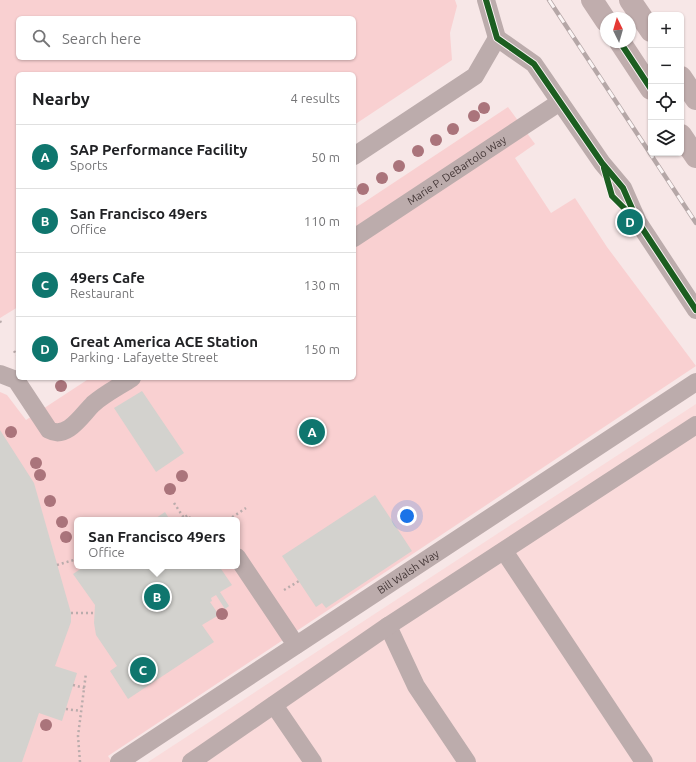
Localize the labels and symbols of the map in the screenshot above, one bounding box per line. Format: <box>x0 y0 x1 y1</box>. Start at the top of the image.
north arrow <box>600 12 636 48</box>
street label: Marie P. DeBartolo Way <box>405 133 509 207</box>
pin: D <box>617 207 643 237</box>
pin: A <box>299 417 325 447</box>
your location <box>397 506 417 526</box>
street label: Bill Walsh Way <box>375 547 442 596</box>
pin: B <box>144 582 170 612</box>
pin: C <box>130 655 156 685</box>

